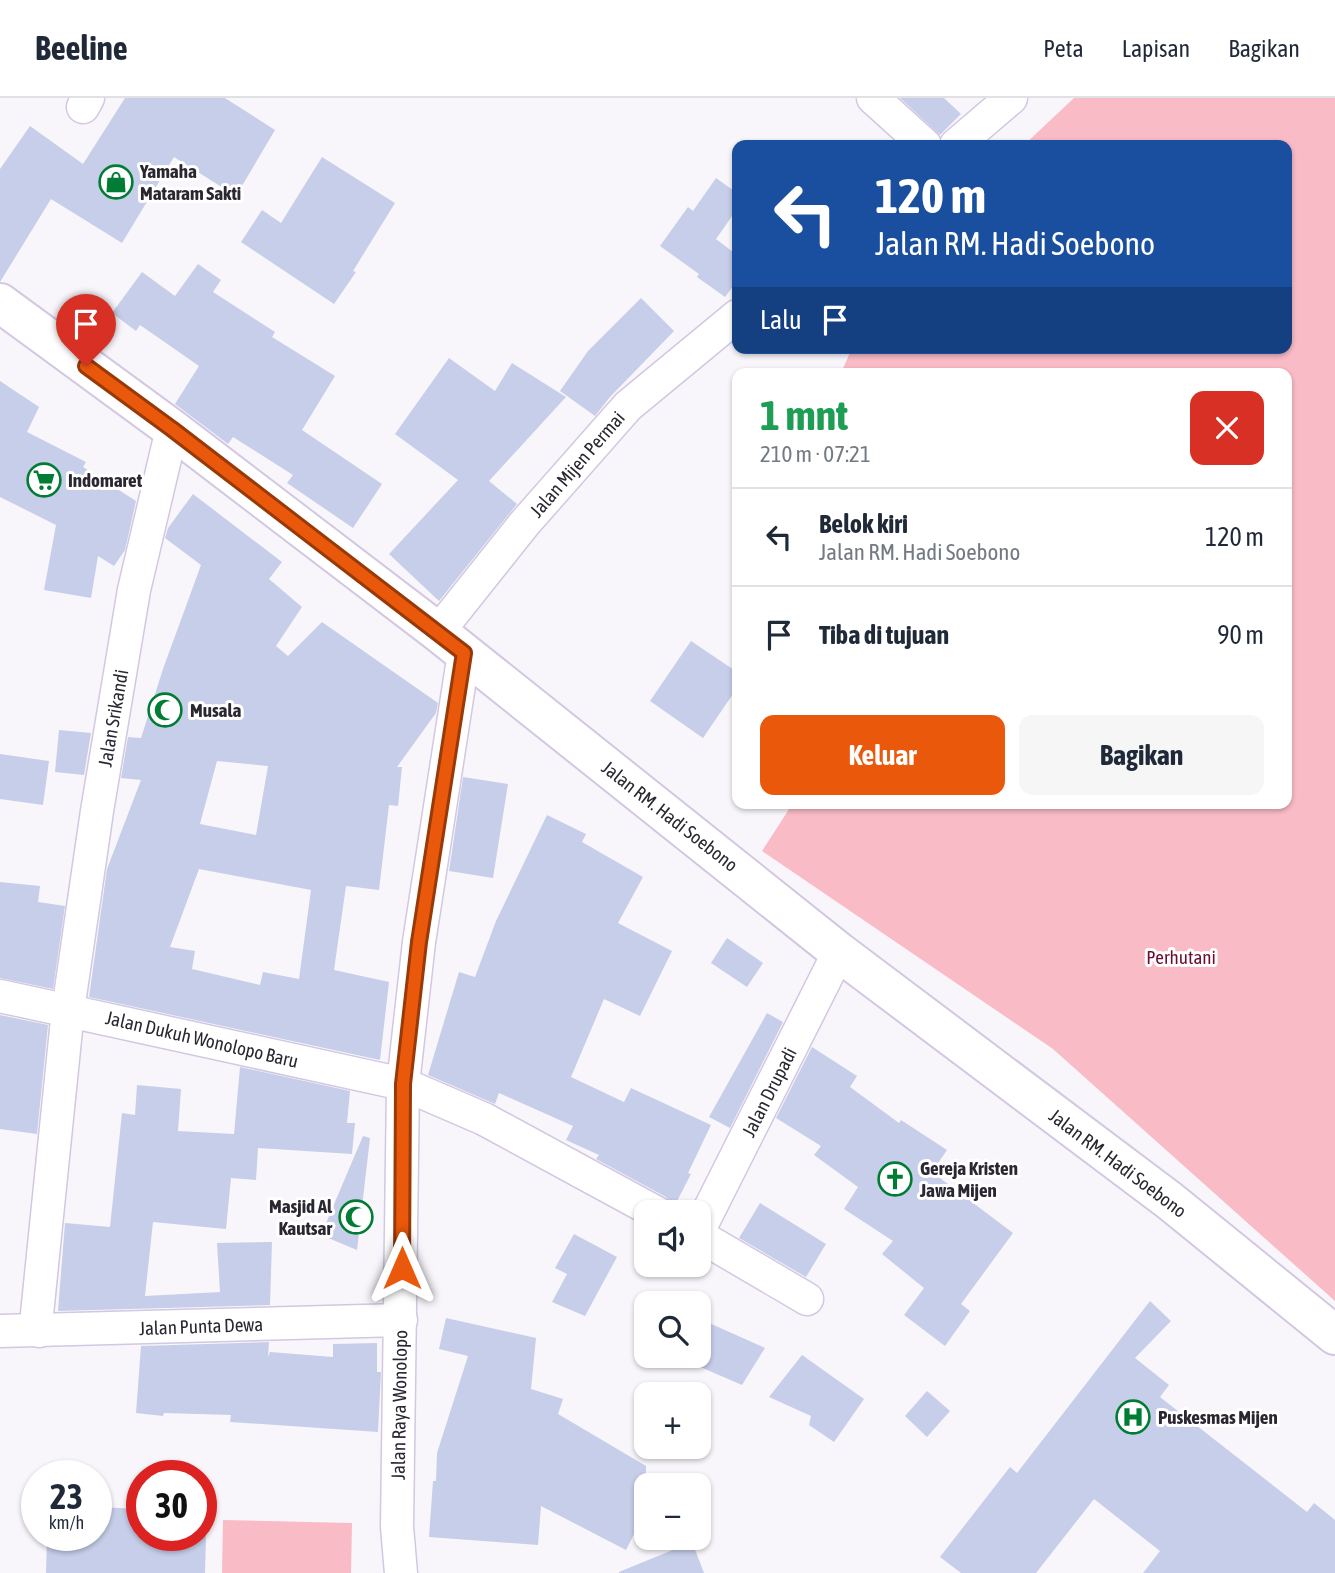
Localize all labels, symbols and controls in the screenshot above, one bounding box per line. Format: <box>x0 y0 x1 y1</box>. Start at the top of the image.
text: Beeline <box>35 29 128 67</box>
text: Peta <box>1043 35 1084 62</box>
text: Lapisan <box>1122 35 1190 62</box>
text: Bagikan <box>1228 35 1300 62</box>
place label: Yamaha Mataram Sakti <box>139 160 241 204</box>
shop icon: Yamaha Mataram Sakti <box>97 163 135 201</box>
text: 120 m <box>875 167 986 223</box>
icon: left <box>760 168 851 259</box>
text: Jalan RM. Hadi Soebono <box>875 225 1155 262</box>
pin <box>56 294 116 366</box>
icon: arrive <box>816 301 854 339</box>
icon: arrive <box>67 305 105 343</box>
text: Lalu <box>760 305 802 335</box>
text: 1 mnt <box>760 391 848 439</box>
button: close <box>1190 391 1264 465</box>
street label: Jalan Mijen Permai <box>525 407 629 521</box>
text: 210 m · 07:21 <box>760 441 871 467</box>
supermarket icon: Indomaret <box>25 461 63 499</box>
place label: Indomaret <box>68 469 143 491</box>
text: Belok kiri <box>819 509 908 539</box>
icon: left <box>760 518 798 556</box>
text: 120 m <box>1205 522 1264 552</box>
text: Jalan RM. Hadi Soebono <box>819 539 1020 565</box>
icon: arrive <box>760 616 798 654</box>
text: Tiba di tujuan <box>819 620 949 650</box>
text: 90 m <box>1217 620 1264 650</box>
street label: Jalan Srikandi <box>94 668 132 768</box>
mosque icon: Musala <box>146 691 184 729</box>
place label: Musala <box>190 699 241 721</box>
button: Keluar <box>760 715 1005 795</box>
button: Bagikan <box>1019 715 1264 795</box>
street label: Jalan RM. Hadi Soebono <box>598 756 742 876</box>
park label: Perhutani <box>1146 946 1216 968</box>
street label: Jalan Dukuh Wonolopo Baru <box>104 1006 300 1072</box>
street label: Jalan Drupadi <box>737 1044 801 1140</box>
street label: Jalan RM. Hadi Soebono <box>1045 1104 1191 1222</box>
place label: Gereja Kristen Jawa Mijen <box>919 1157 1018 1201</box>
church icon: Gereja Kristen Jawa Mijen <box>876 1160 914 1198</box>
place label: Masjid Al Kautsar <box>269 1195 333 1239</box>
mosque icon: Masjid Al Kautsar <box>337 1198 375 1236</box>
map controls <box>634 1200 711 1550</box>
button: sound <box>634 1200 711 1277</box>
position arrow <box>365 1231 439 1305</box>
button: search <box>634 1291 711 1368</box>
street label: Jalan Punta Dewa <box>139 1313 263 1339</box>
street label: Jalan Raya Wonolopo <box>387 1330 411 1480</box>
button: + <box>634 1382 711 1459</box>
hospital icon: Puskesmas Mijen <box>1114 1398 1152 1436</box>
place label: Puskesmas Mijen <box>1158 1406 1278 1428</box>
speed limit sign: 30 <box>126 1460 217 1551</box>
button: − <box>634 1473 711 1550</box>
text: 23 <box>50 1476 83 1516</box>
text: km/h <box>49 1512 84 1533</box>

